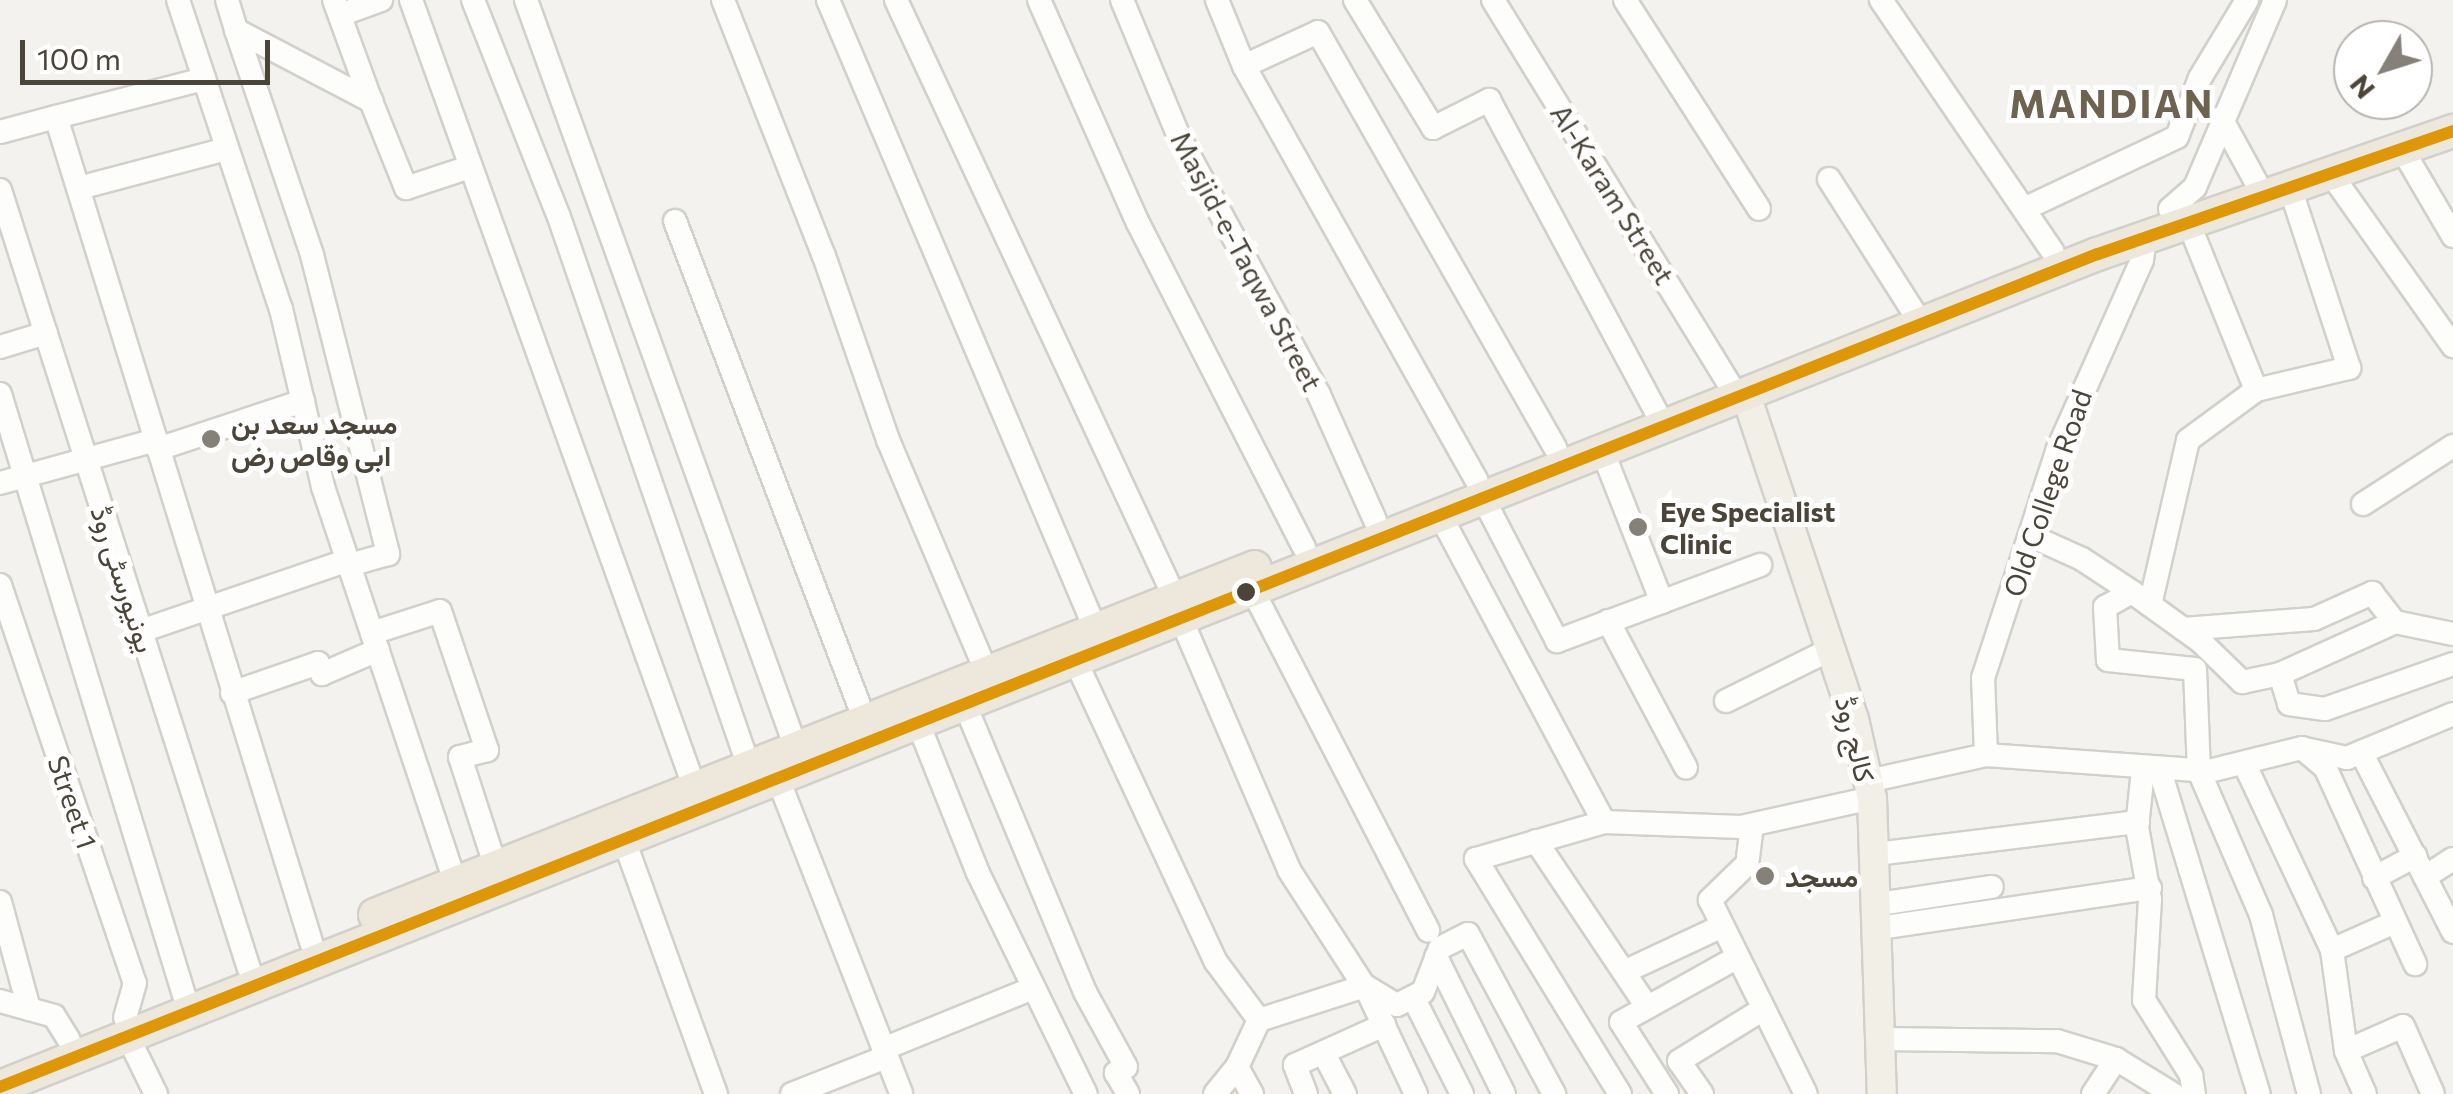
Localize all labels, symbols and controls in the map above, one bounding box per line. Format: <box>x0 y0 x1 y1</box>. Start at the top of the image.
scale bar <box>25 20 275 82</box>
north arrow <box>2333 20 2433 120</box>
text: 100 m <box>37 39 121 76</box>
text: N <box>2341 69 2381 106</box>
district label: MANDIAN <box>2009 80 2215 126</box>
street label: Al-Karam Street <box>1544 98 1682 290</box>
street label: Masjid-e-Taqwa Street <box>1164 125 1330 397</box>
street label: Old College Road <box>1996 385 2098 601</box>
place label: مسجد سعد بن ابی وقاص رض <box>231 406 397 472</box>
marker: مسجد سعد بن ابی وقاص رض <box>200 428 222 450</box>
place label: Eye Specialist Clinic <box>1660 494 1835 560</box>
street label: یونیورسٹی روڈ <box>84 501 164 657</box>
marker: Eye Specialist Clinic <box>1625 514 1651 540</box>
unlabelled marker <box>1236 582 1256 602</box>
street label: کالج روڈ <box>1829 693 1883 785</box>
street label: Street 1 <box>41 751 105 853</box>
place label: مسجد <box>1785 859 1858 893</box>
marker: مسجد <box>1754 865 1776 887</box>

